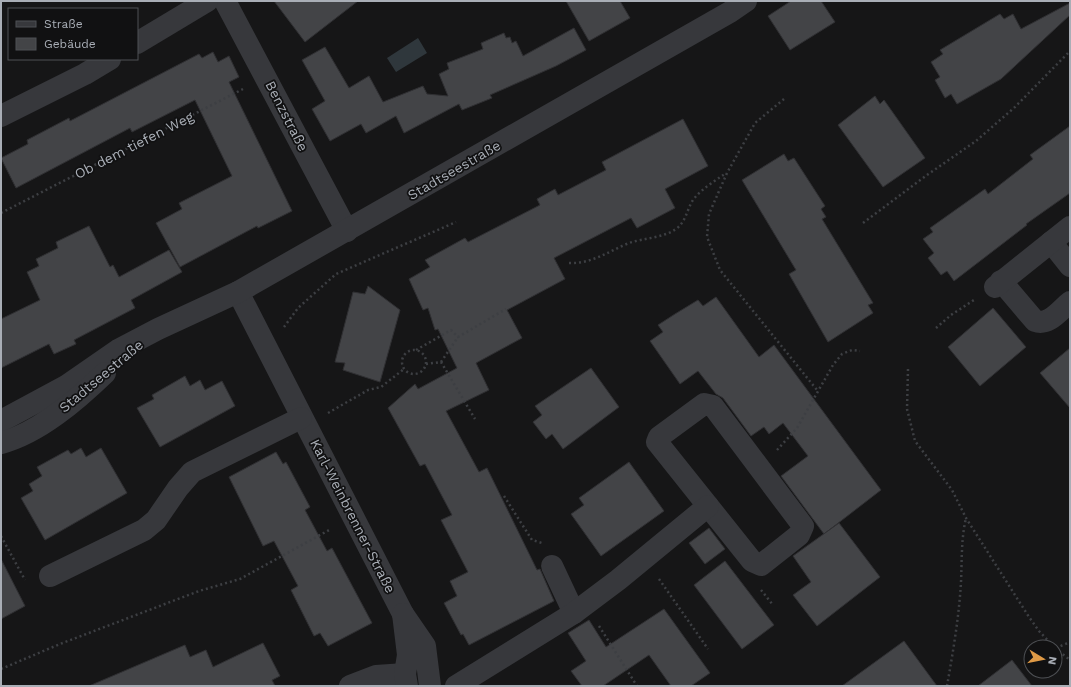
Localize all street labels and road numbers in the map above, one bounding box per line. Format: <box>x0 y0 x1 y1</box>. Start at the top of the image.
street label: Benzstraße <box>262 78 312 154</box>
street label: Ob dem tiefen Weg <box>72 108 197 182</box>
street label: Stadtseestraße <box>405 137 503 203</box>
street label: Stadtseestraße <box>56 336 146 416</box>
street label: Karl-Weinbrenner-Straße <box>307 436 399 596</box>

